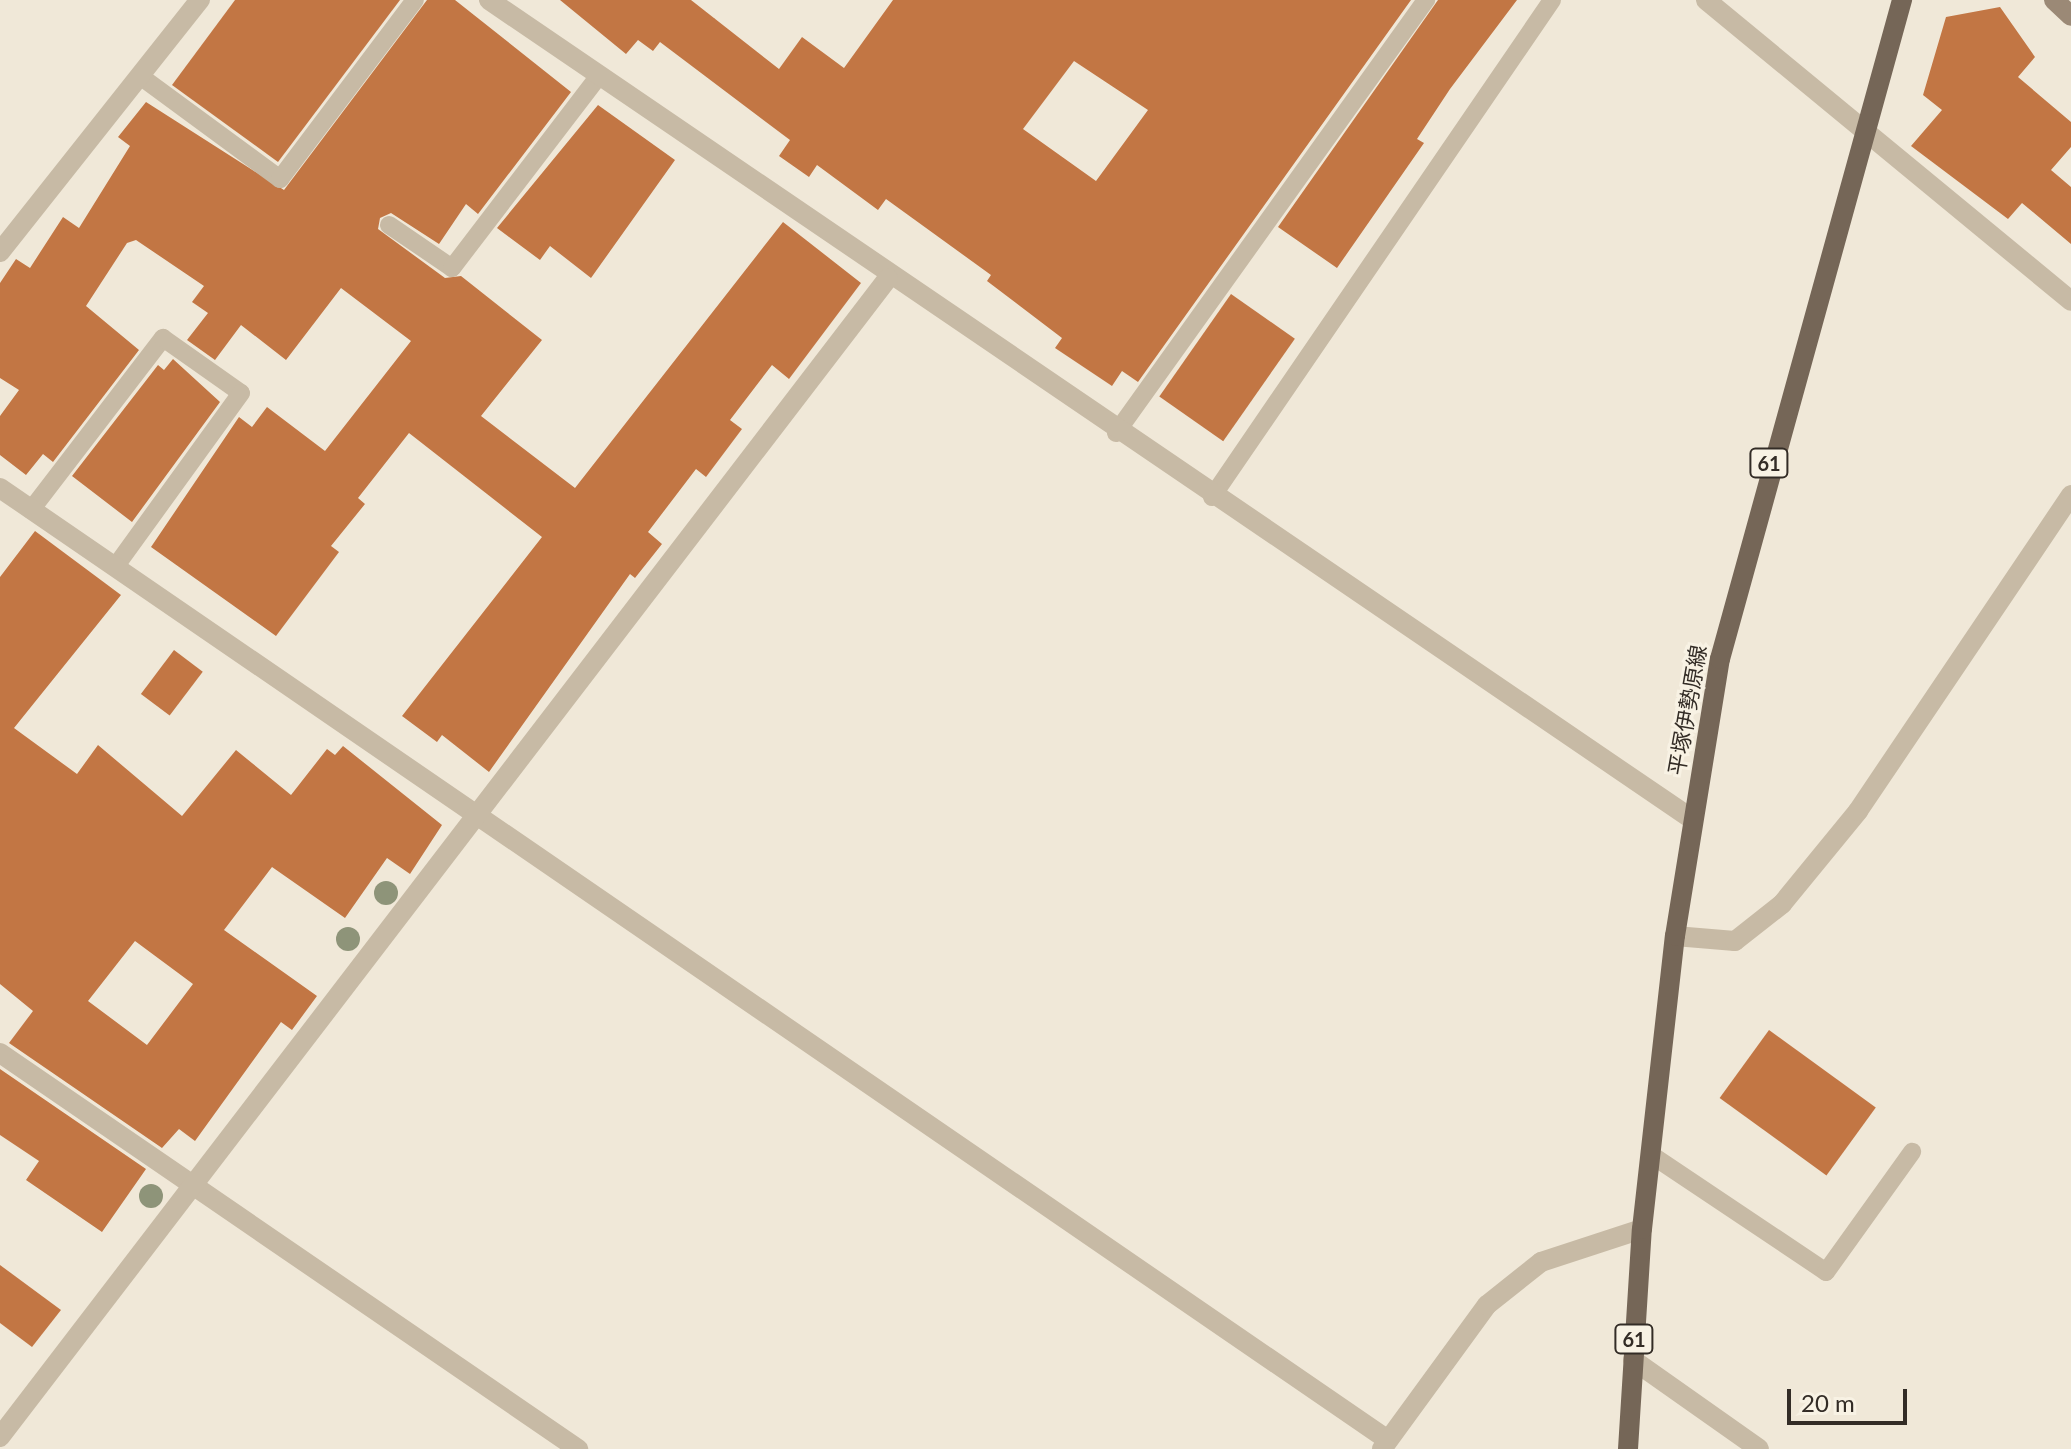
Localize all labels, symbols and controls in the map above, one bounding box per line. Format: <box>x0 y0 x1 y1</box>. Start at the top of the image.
road number: 61 <box>1749 447 1789 479</box>
street label: 平塚伊勢原線 <box>1663 643 1711 777</box>
road number: 61 <box>1614 1323 1654 1355</box>
scale bar <box>1791 1373 1911 1423</box>
text: 20 m <box>1801 1388 1855 1417</box>

